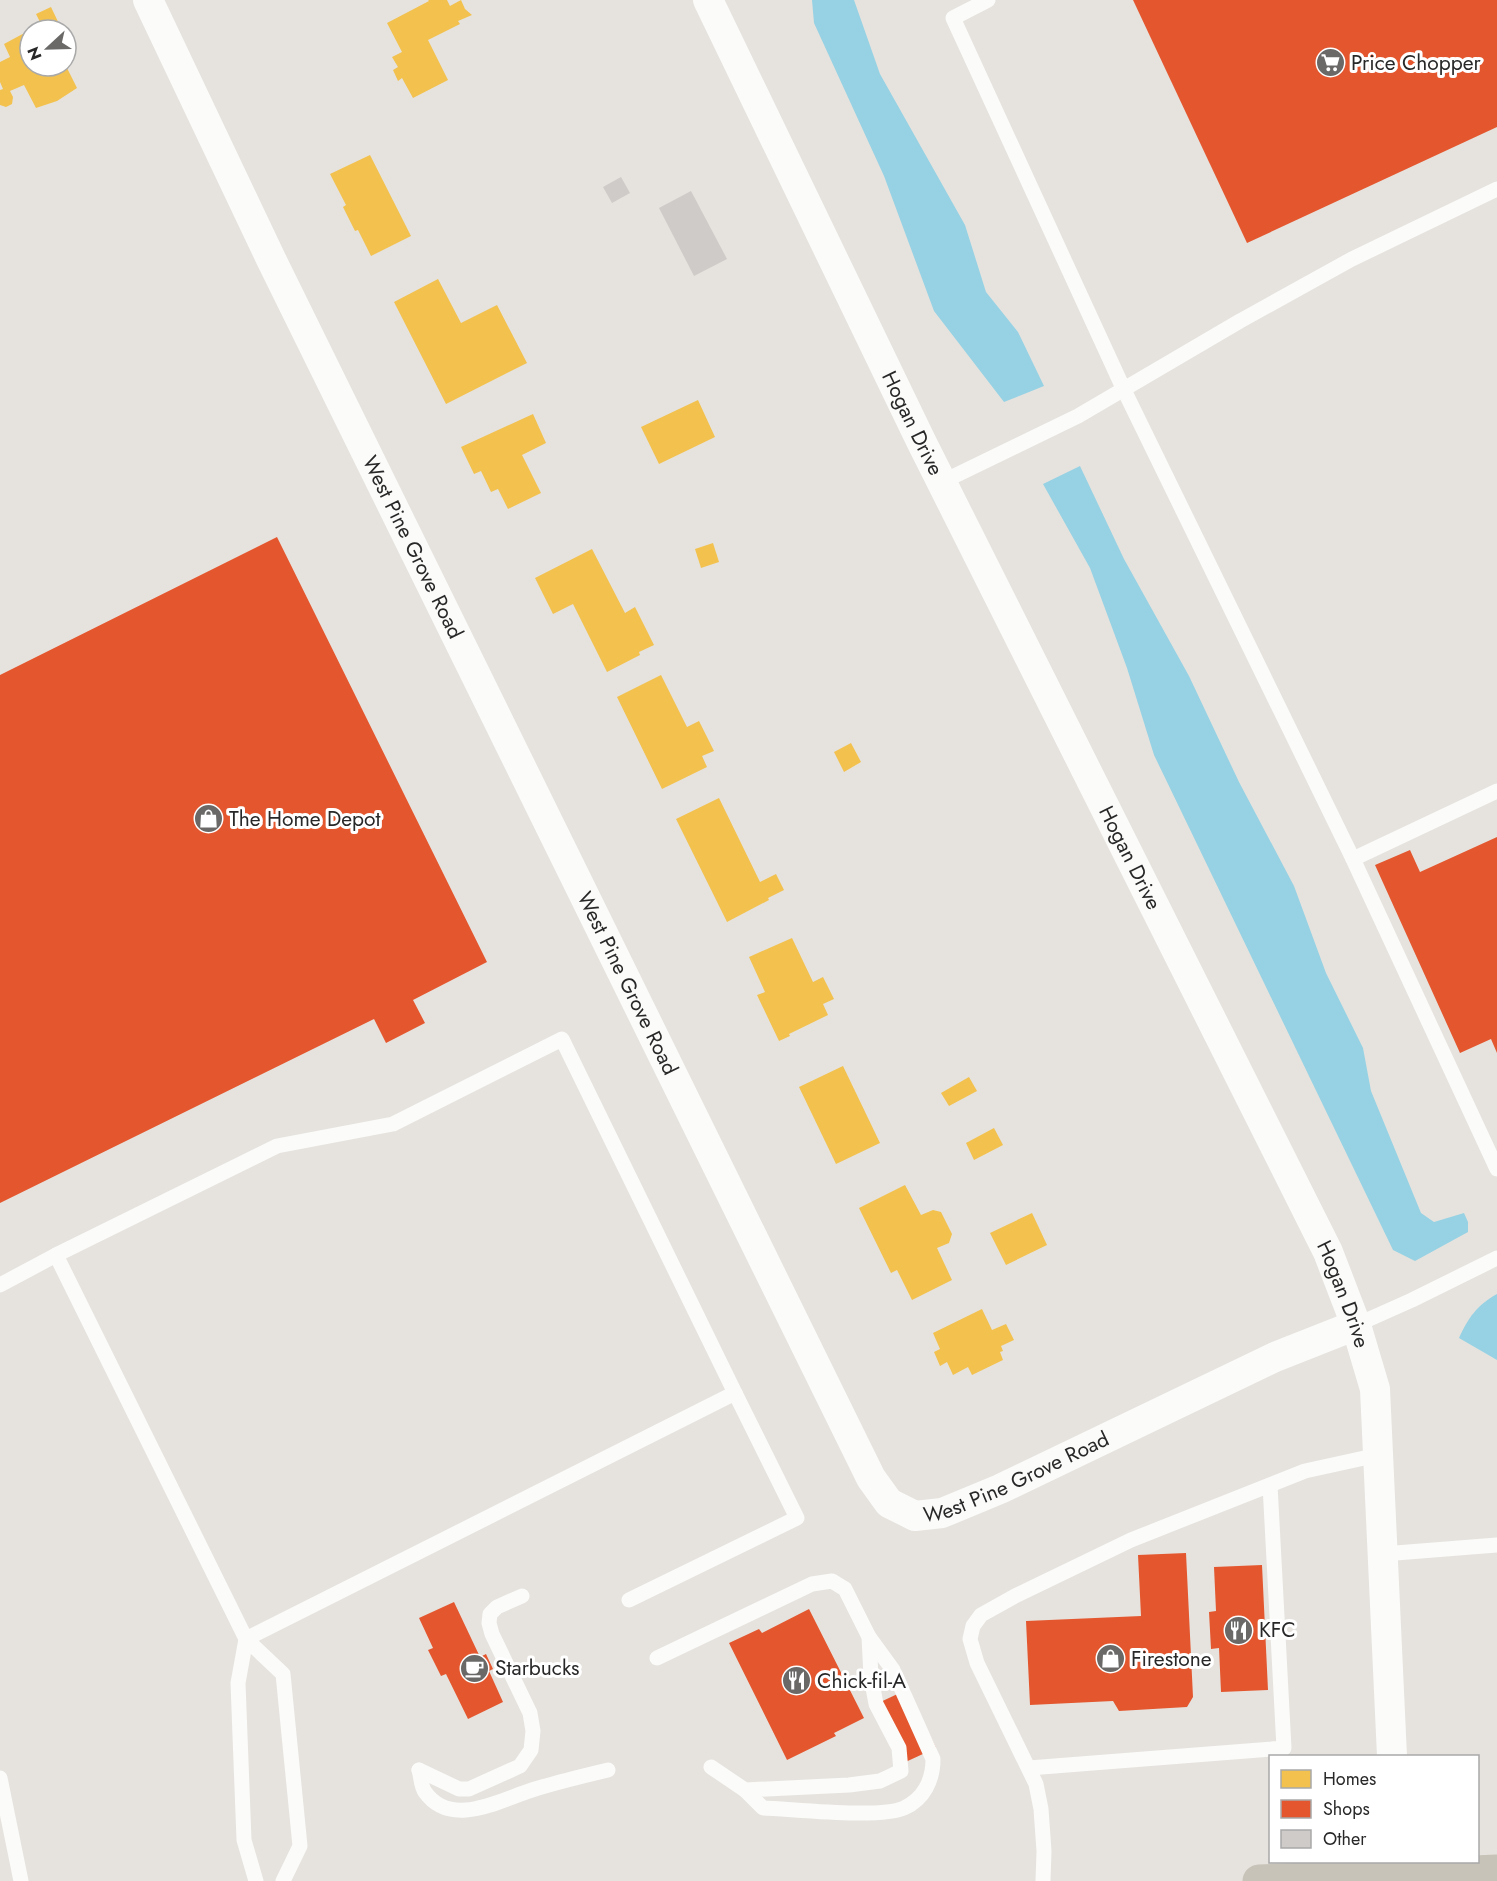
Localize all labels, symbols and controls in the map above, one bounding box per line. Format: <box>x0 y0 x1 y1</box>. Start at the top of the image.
north arrow <box>18 18 78 78</box>
text: N <box>22 43 48 64</box>
supermarket icon: Price Chopper <box>1314 47 1346 79</box>
place label: Price Chopper <box>1351 48 1482 78</box>
street label: Hogan Drive <box>874 366 951 481</box>
street label: West Pine Grove Road <box>355 451 471 644</box>
street label: Hogan Drive <box>1091 801 1169 915</box>
shop icon: The Home Depot <box>192 803 224 835</box>
place label: The Home Depot <box>229 804 380 834</box>
street label: West Pine Grove Road <box>570 887 685 1080</box>
street label: Hogan Drive <box>1309 1235 1377 1351</box>
street label: West Pine Grove Road <box>922 1424 1114 1530</box>
restaurant icon: KFC <box>1222 1614 1254 1646</box>
place label: KFC <box>1259 1615 1296 1645</box>
shop icon: Firestone <box>1094 1643 1126 1675</box>
place label: Firestone <box>1131 1644 1212 1674</box>
cafe icon: Starbucks <box>458 1652 490 1684</box>
place label: Starbucks <box>495 1653 580 1683</box>
restaurant icon: Chick-fil-A <box>780 1665 812 1697</box>
place label: Chick-fil-A <box>817 1666 906 1696</box>
legend <box>1269 1755 1479 1863</box>
text: Homes <box>1323 1766 1376 1792</box>
text: Shops <box>1323 1796 1370 1822</box>
text: Other <box>1323 1826 1367 1852</box>

